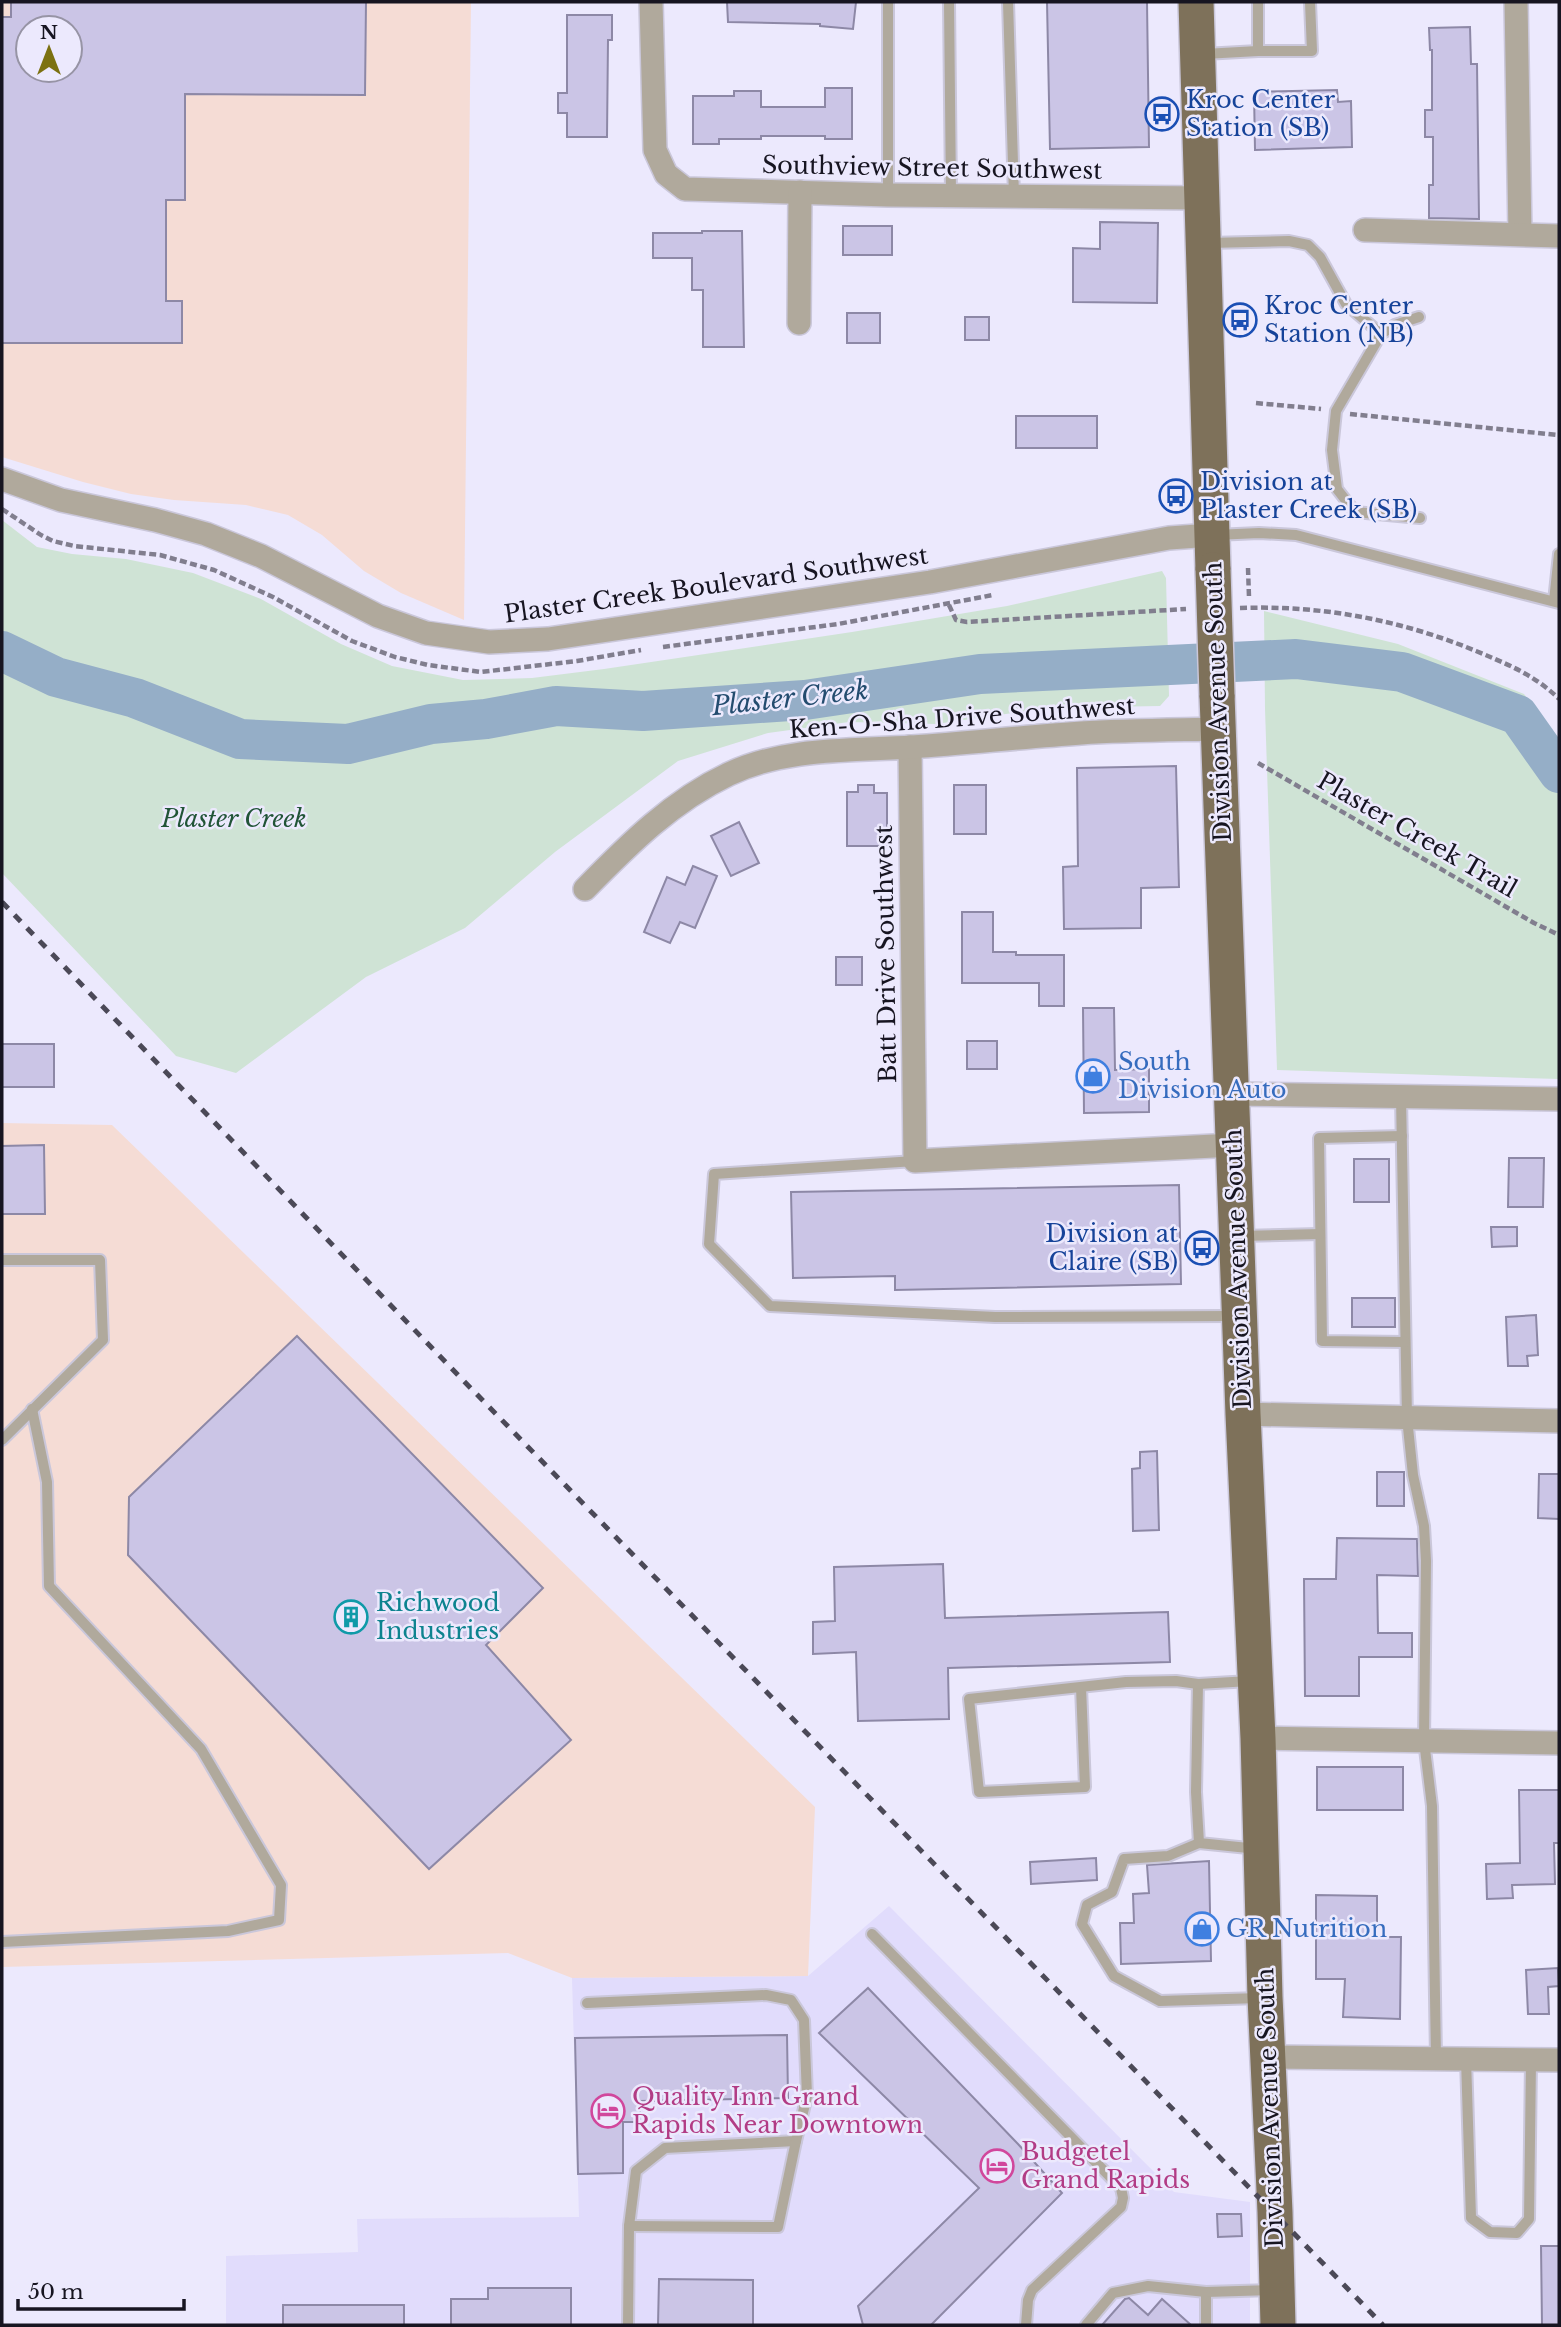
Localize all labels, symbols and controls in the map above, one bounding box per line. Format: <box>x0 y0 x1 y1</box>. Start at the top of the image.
north arrow <box>14 14 84 84</box>
text: N <box>40 21 58 44</box>
place label: Kroc Center Station (SB) <box>1186 85 1336 142</box>
bus stop icon: Kroc Center Station (SB) <box>1143 95 1181 133</box>
street label: Southview Street Southwest <box>762 150 1102 185</box>
place label: Kroc Center Station (NB) <box>1264 291 1414 348</box>
bus stop icon: Kroc Center Station (NB) <box>1221 301 1259 339</box>
place label: Division at Plaster Creek (SB) <box>1200 467 1417 524</box>
bus stop icon: Division at Plaster Creek (SB) <box>1157 477 1195 515</box>
street label: Plaster Creek Boulevard Southwest <box>502 540 930 629</box>
street label: Division Avenue South <box>1198 561 1237 843</box>
water label: Plaster Creek <box>709 674 870 722</box>
street label: Ken-O-Sha Drive Southwest <box>788 691 1136 744</box>
street label: Plaster Creek Trail <box>1312 766 1522 904</box>
park label: Plaster Creek <box>160 804 307 833</box>
street label: Batt Drive Southwest <box>869 825 902 1083</box>
place label: South Division Auto <box>1118 1047 1286 1104</box>
shop icon: South Division Auto <box>1074 1057 1112 1095</box>
street label: Division Avenue South <box>1218 1128 1257 1410</box>
place label: Division at Claire (SB) <box>1045 1219 1178 1276</box>
bus stop icon: Division at Claire (SB) <box>1183 1229 1221 1267</box>
place label: Richwood Industries <box>376 1588 500 1645</box>
building icon: Richwood Industries <box>332 1598 370 1636</box>
shop icon: GR Nutrition <box>1183 1910 1221 1948</box>
place label: GR Nutrition <box>1226 1914 1387 1943</box>
street label: Division Avenue South <box>1250 1967 1289 2249</box>
place label: Quality Inn Grand Rapids Near Downtown <box>632 2082 923 2139</box>
hotel icon: Quality Inn Grand Rapids Near Downtown <box>589 2092 627 2130</box>
place label: Budgetel Grand Rapids <box>1021 2137 1190 2194</box>
hotel icon: Budgetel Grand Rapids <box>978 2147 1016 2185</box>
scale bar <box>18 2268 184 2312</box>
text: 50 m <box>28 2279 84 2305</box>

